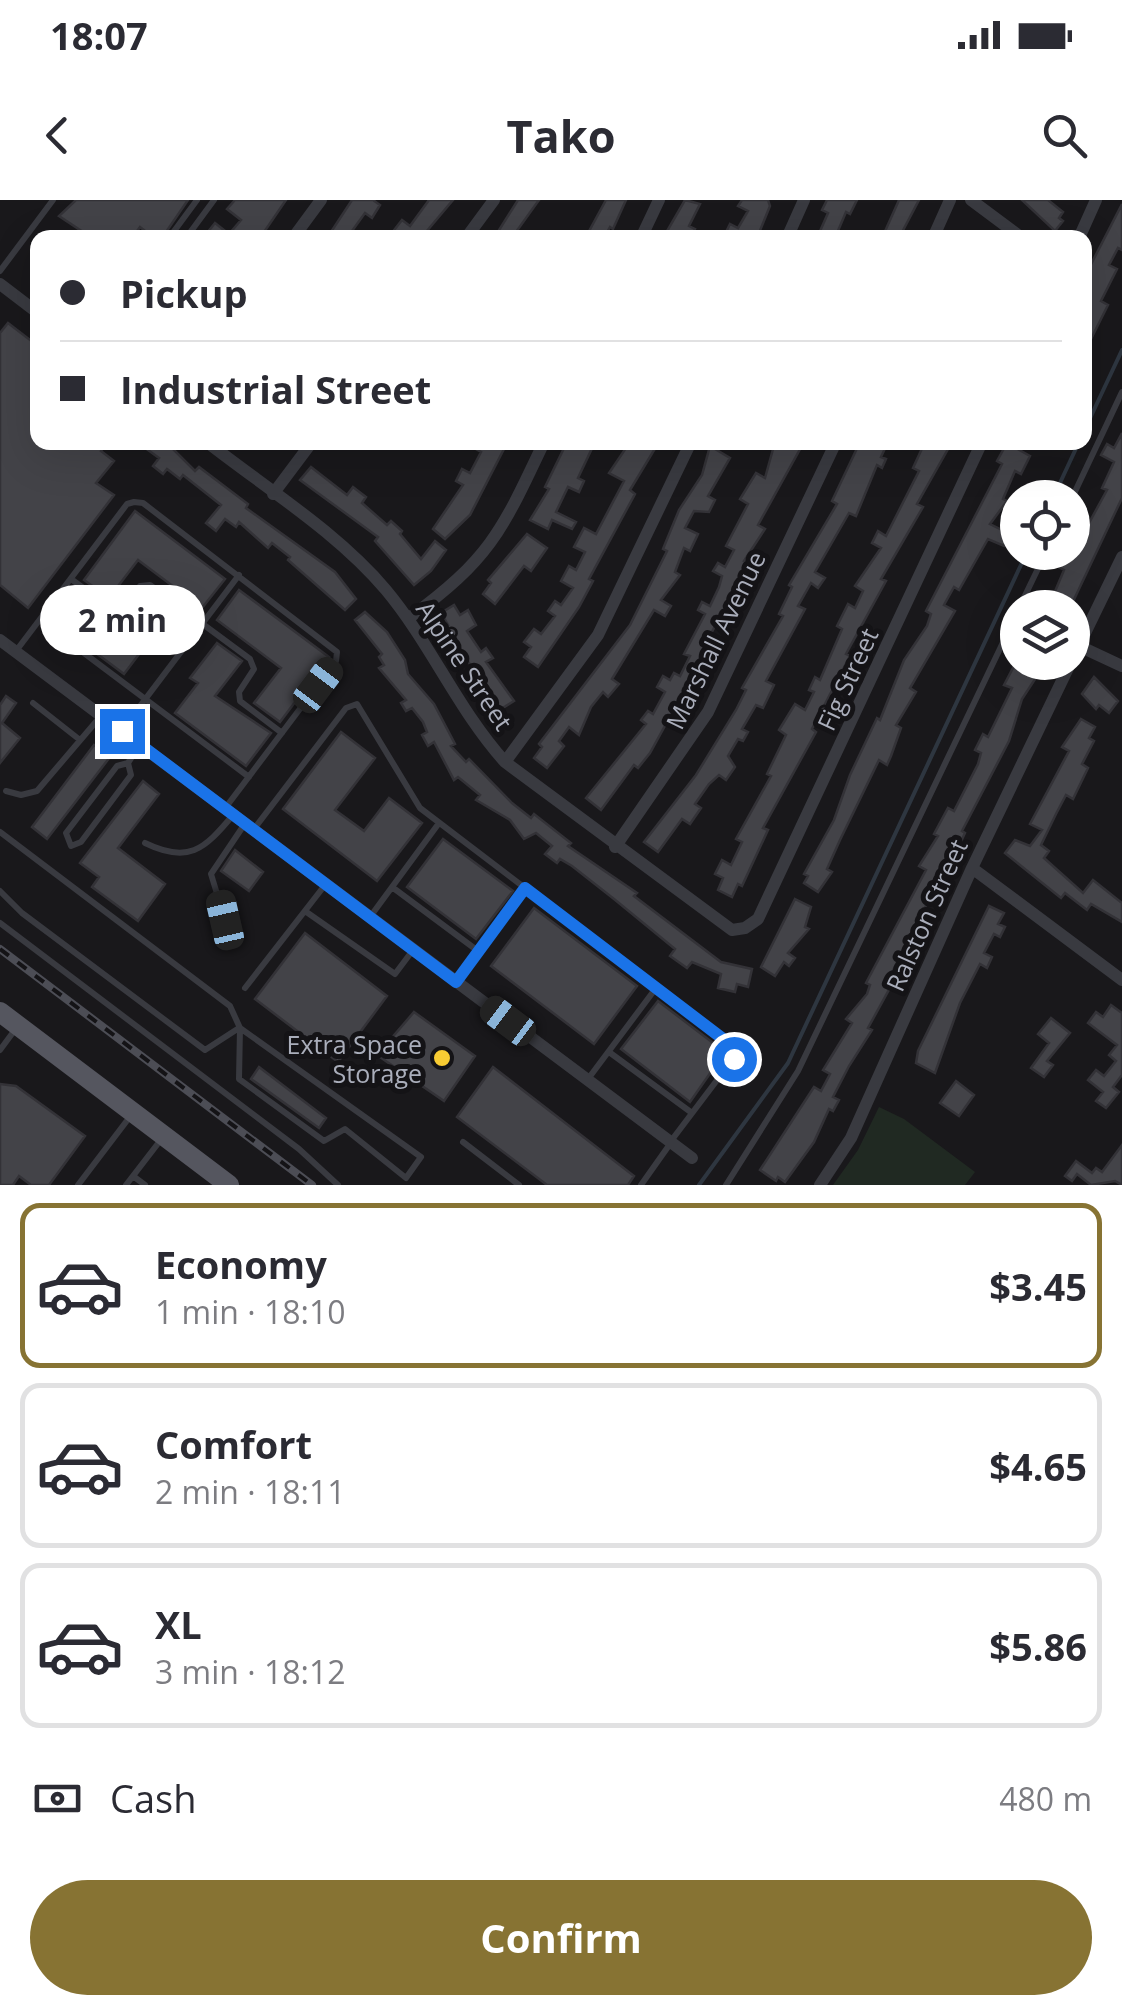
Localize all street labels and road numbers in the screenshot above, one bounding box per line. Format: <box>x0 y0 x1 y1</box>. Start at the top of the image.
street label: Marshall Avenue <box>657 545 773 735</box>
street label: Alpine Street <box>409 594 521 737</box>
street label: Fig Street <box>809 622 885 736</box>
street label: Ralston Street <box>877 833 975 996</box>

